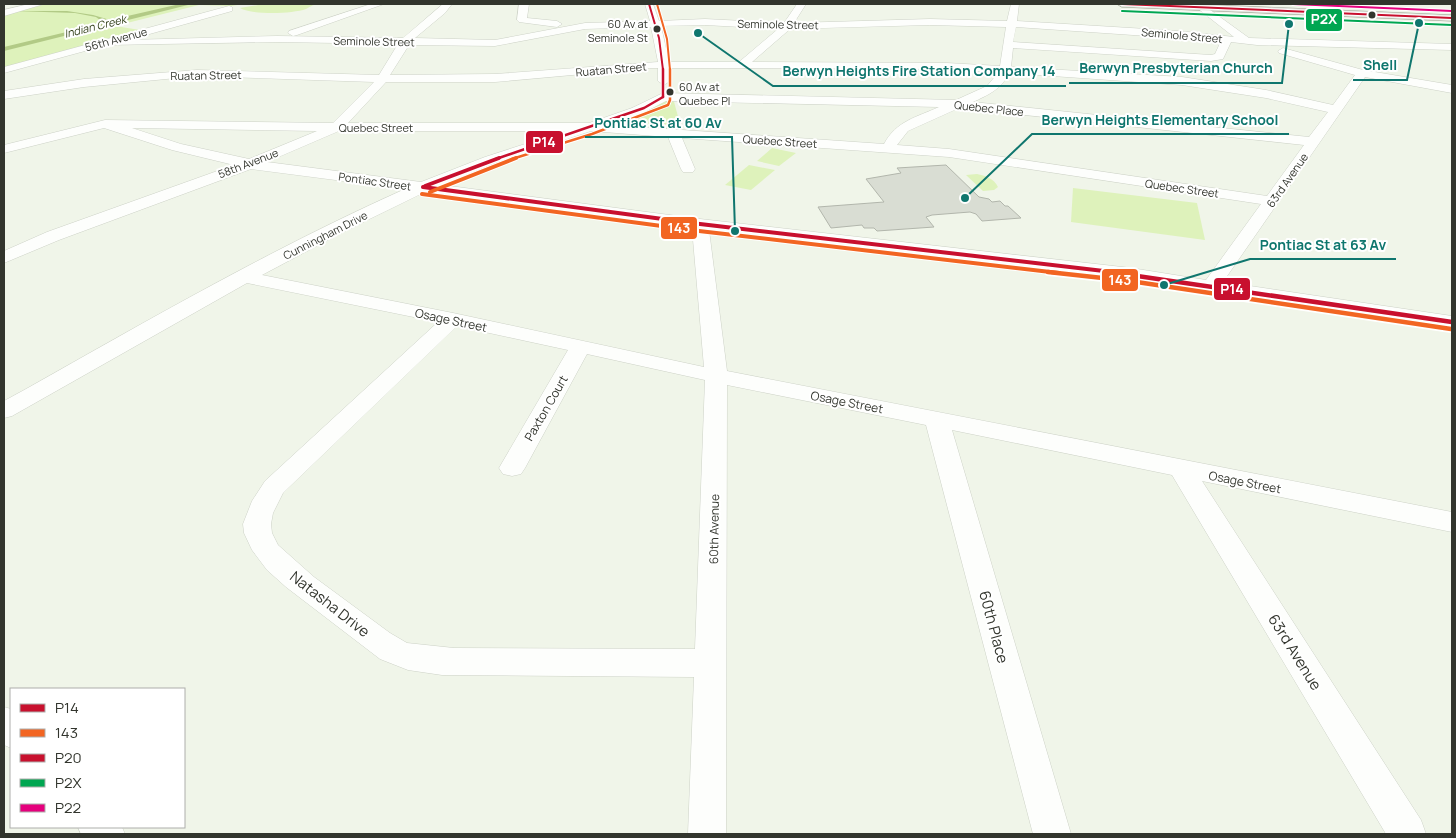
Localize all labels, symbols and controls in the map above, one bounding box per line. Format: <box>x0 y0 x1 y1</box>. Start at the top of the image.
line badge: P2X <box>1305 8 1343 32</box>
text: P2X <box>1311 9 1338 28</box>
unlabelled marker <box>1367 10 1377 20</box>
water label: Indian Creek <box>63 11 129 41</box>
place label: 60 Av at Seminole St <box>588 16 648 45</box>
street label: Seminole Street <box>737 16 819 32</box>
street label: 56th Avenue <box>83 23 149 55</box>
marker: 60 Av at Seminole St <box>652 24 662 34</box>
street label: Seminole Street <box>1141 24 1223 46</box>
street label: Seminole Street <box>333 33 415 49</box>
callout: Shell <box>1353 51 1407 80</box>
callout: Berwyn Presbyterian Church <box>1069 54 1282 83</box>
text: Shell <box>1363 55 1397 74</box>
callout: Berwyn Heights Fire Station Company 14 <box>773 57 1066 86</box>
street label: Ruatan Street <box>575 58 647 80</box>
text: Berwyn Presbyterian Church <box>1079 58 1273 77</box>
text: Berwyn Heights Fire Station Company 14 <box>782 61 1056 80</box>
street label: Ruatan Street <box>170 67 242 83</box>
place label: 60 Av at Quebec Pl <box>679 79 730 108</box>
marker: 60 Av at Quebec Pl <box>665 87 675 97</box>
street label: Quebec Place <box>953 97 1025 119</box>
callout: Berwyn Heights Elementary School <box>1032 105 1289 134</box>
callout: Pontiac St at 60 Av <box>585 108 732 137</box>
text: Berwyn Heights Elementary School <box>1042 110 1278 129</box>
text: Pontiac St at 60 Av <box>594 113 722 132</box>
street label: Quebec Street <box>339 120 413 135</box>
line badge: P14 <box>525 130 564 154</box>
street label: Quebec Street <box>742 131 818 151</box>
text: P14 <box>532 132 556 151</box>
street label: 58th Avenue <box>216 144 281 181</box>
street label: 63rd Avenue <box>1263 149 1312 210</box>
street label: Pontiac Street <box>338 168 412 194</box>
street label: Quebec Street <box>1144 175 1220 201</box>
street label: Cunningham Drive <box>280 207 370 263</box>
line badge: 143 <box>660 216 698 240</box>
text: 143 <box>668 218 690 237</box>
callout: Pontiac St at 63 Av <box>1250 230 1396 259</box>
text: Pontiac St at 63 Av <box>1260 235 1386 254</box>
line badge: 143 <box>1101 268 1139 292</box>
text: 143 <box>1109 270 1131 289</box>
line badge: P14 <box>1213 277 1251 301</box>
text: P14 <box>1220 279 1244 298</box>
street label: Osage Street <box>413 304 489 336</box>
street label: Paxton Court <box>520 372 572 444</box>
street label: Osage Street <box>809 387 885 417</box>
street label: Osage Street <box>1207 467 1283 497</box>
street label: 60th Avenue <box>705 494 723 564</box>
street label: Natasha Drive <box>286 566 375 642</box>
street label: 60th Place <box>974 588 1014 666</box>
street label: 63rd Avenue <box>1263 610 1327 694</box>
legend <box>10 688 185 828</box>
text: P14 <box>55 697 79 718</box>
text: 143 <box>55 722 78 743</box>
text: P20 <box>55 747 82 768</box>
text: P2X <box>55 772 82 793</box>
text: P22 <box>55 797 81 818</box>

